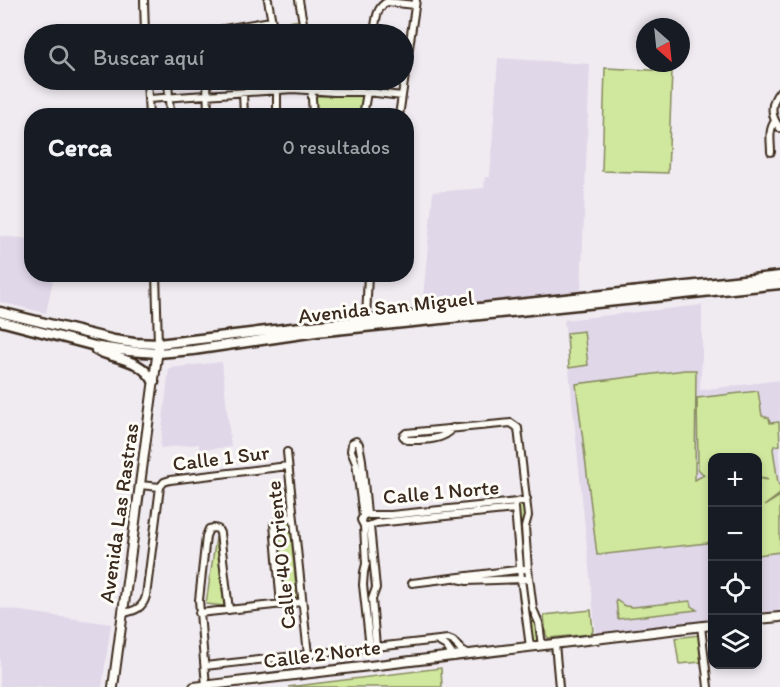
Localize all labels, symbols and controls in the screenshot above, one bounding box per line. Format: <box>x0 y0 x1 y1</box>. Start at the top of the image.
north arrow <box>636 18 690 72</box>
search box <box>24 24 414 90</box>
icon: search <box>45 41 78 74</box>
text: Buscar aquí <box>93 44 204 71</box>
text: Cerca <box>48 131 112 163</box>
text: 0 resultados <box>282 135 390 159</box>
street label: Avenida San Miguel <box>297 285 475 328</box>
street label: Avenida Las Rastras <box>94 421 143 604</box>
street label: Calle 1 Sur <box>171 439 271 476</box>
map controls <box>708 453 762 669</box>
button: + <box>708 453 762 507</box>
street label: Calle 1 Norte <box>382 474 500 509</box>
street label: Calle 40 Oriente <box>260 479 301 631</box>
button: − <box>708 507 762 561</box>
button: locate <box>708 561 762 615</box>
button: layers <box>708 615 762 669</box>
street label: Calle 2 Norte <box>262 634 382 673</box>

